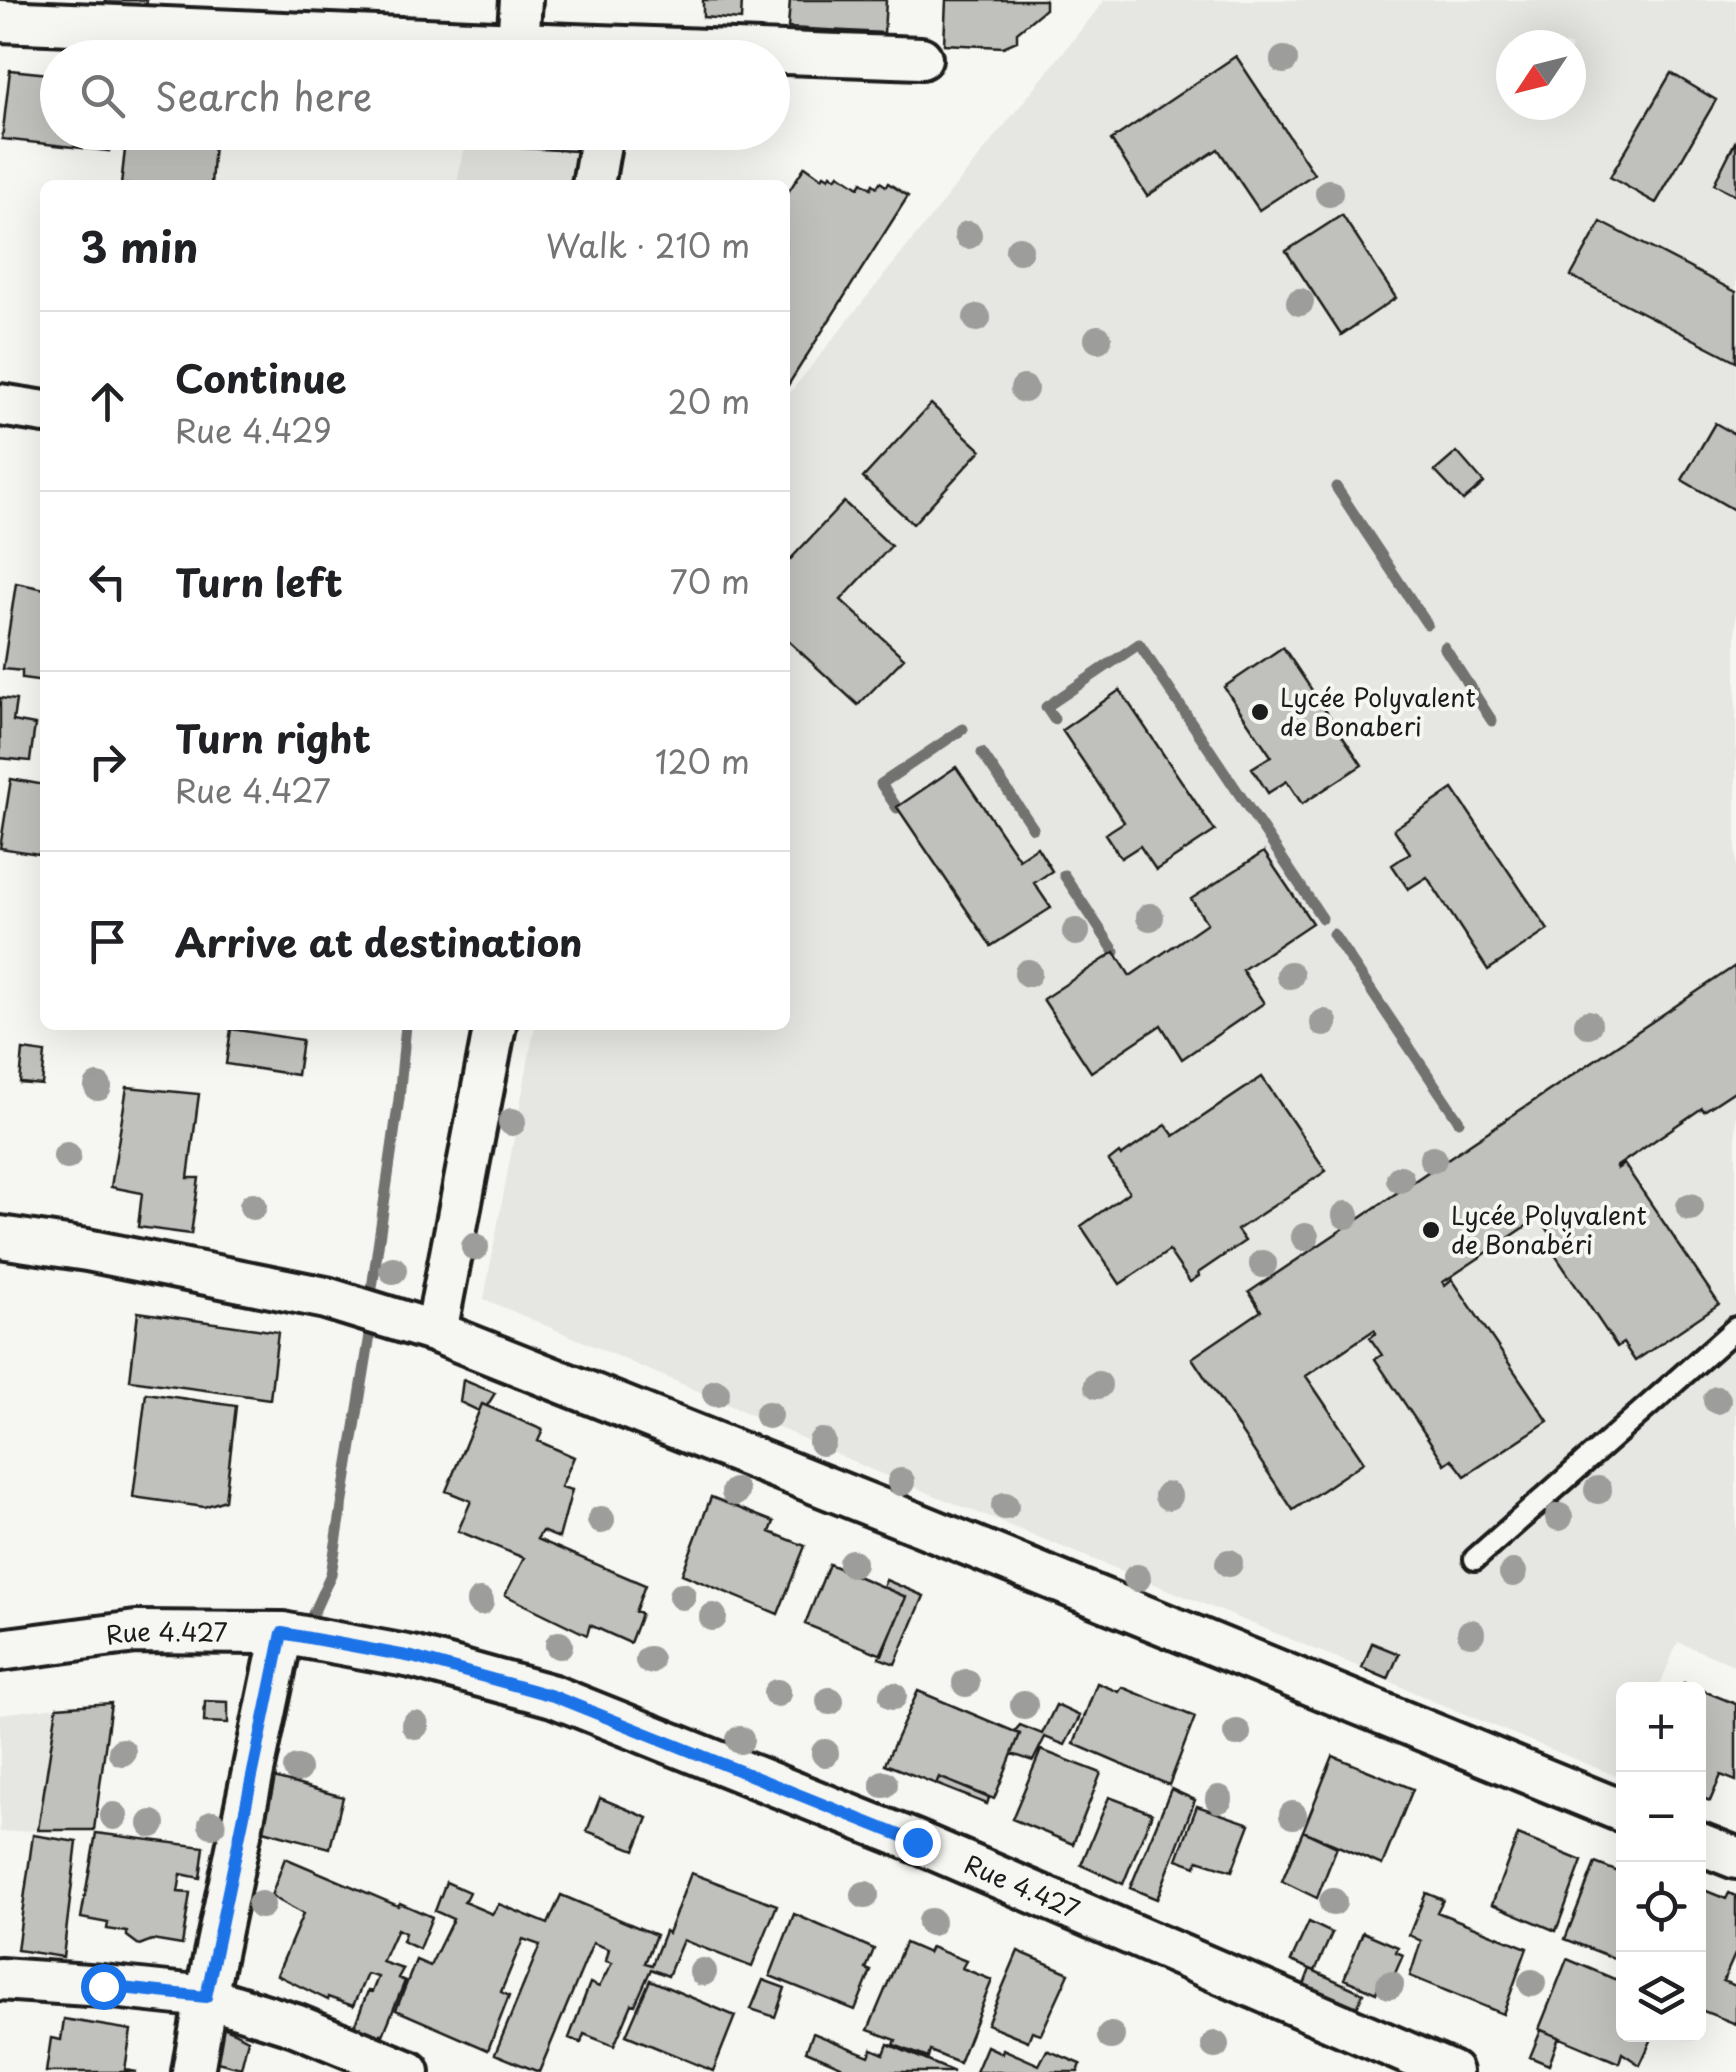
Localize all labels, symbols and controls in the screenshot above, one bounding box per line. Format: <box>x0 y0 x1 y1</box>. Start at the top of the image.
north arrow <box>1496 30 1586 120</box>
search box <box>40 40 790 150</box>
text: Search here <box>155 67 372 124</box>
icon: search <box>75 68 130 123</box>
text: 3 min <box>80 214 198 277</box>
text: Walk · 210 m <box>546 221 750 269</box>
text: Continue <box>175 349 346 406</box>
icon: ahead <box>80 374 135 429</box>
text: 20 m <box>668 377 750 425</box>
text: Rue 4.429 <box>175 406 332 454</box>
text: Turn left <box>175 553 343 610</box>
icon: left <box>80 554 135 609</box>
text: 70 m <box>670 557 750 605</box>
place label: Lycée Polyvalent de Bonaberi <box>1280 678 1476 745</box>
marker: Lycée Polyvalent de Bonaberi <box>1249 701 1271 723</box>
text: Turn right <box>175 709 371 766</box>
icon: right <box>80 734 135 789</box>
text: 120 m <box>655 737 750 785</box>
text: Rue 4.427 <box>175 766 331 814</box>
text: Arrive at destination <box>175 913 583 970</box>
icon: arrive <box>80 914 135 969</box>
place label: Lycée Polyvalent de Bonabéri <box>1451 1196 1647 1263</box>
marker: Lycée Polyvalent de Bonabéri <box>1420 1219 1442 1241</box>
street label: Rue 4.427 <box>104 1612 228 1654</box>
map controls <box>1616 1682 1706 2042</box>
button: + <box>1616 1682 1706 1772</box>
button: − <box>1616 1772 1706 1862</box>
route end <box>895 1820 941 1866</box>
street label: Rue 4.427 <box>959 1845 1086 1928</box>
button: locate <box>1616 1862 1706 1952</box>
button: layers <box>1616 1952 1706 2042</box>
route start <box>81 1964 127 2010</box>

